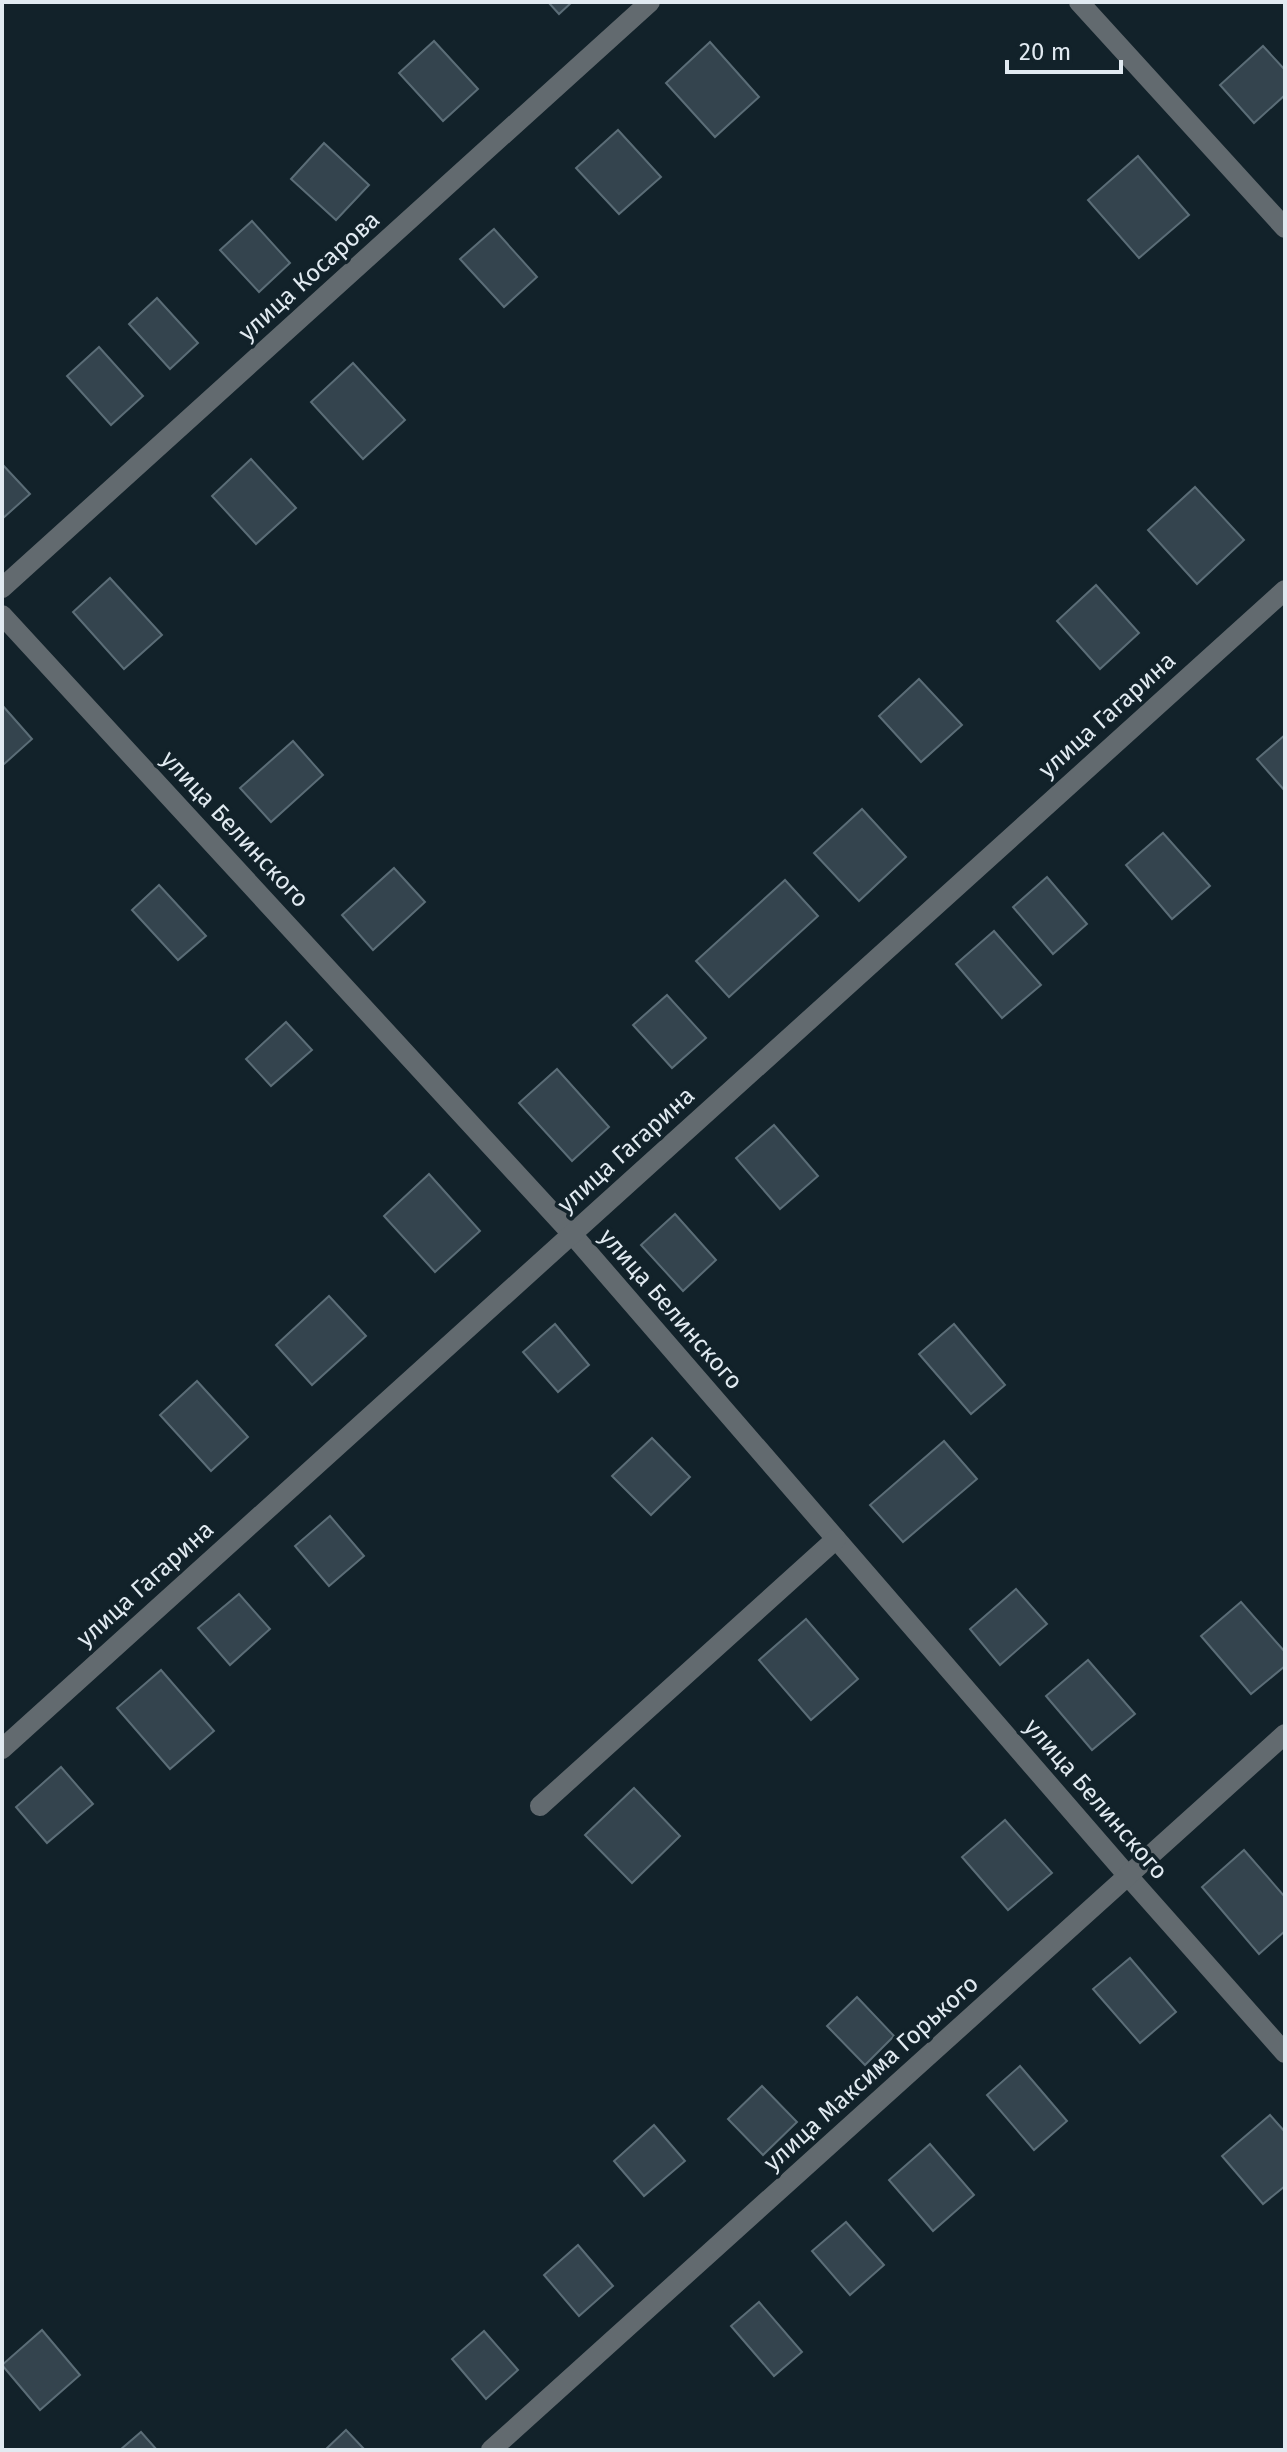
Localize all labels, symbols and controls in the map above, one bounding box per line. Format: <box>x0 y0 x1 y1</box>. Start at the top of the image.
scale bar <box>1007 24 1121 74</box>
text: 20 m <box>1019 38 1071 66</box>
street label: улица Косарова <box>233 205 385 347</box>
street label: улица Гагарина <box>1033 646 1181 784</box>
street label: улица Белинского <box>155 745 315 913</box>
street label: улица Гагарина <box>552 1081 700 1219</box>
street label: улица Белинского <box>594 1223 748 1395</box>
street label: улица Гагарина <box>71 1515 219 1653</box>
street label: улица Белинского <box>1019 1713 1173 1885</box>
street label: улица Максима Горького <box>758 1969 984 2177</box>

